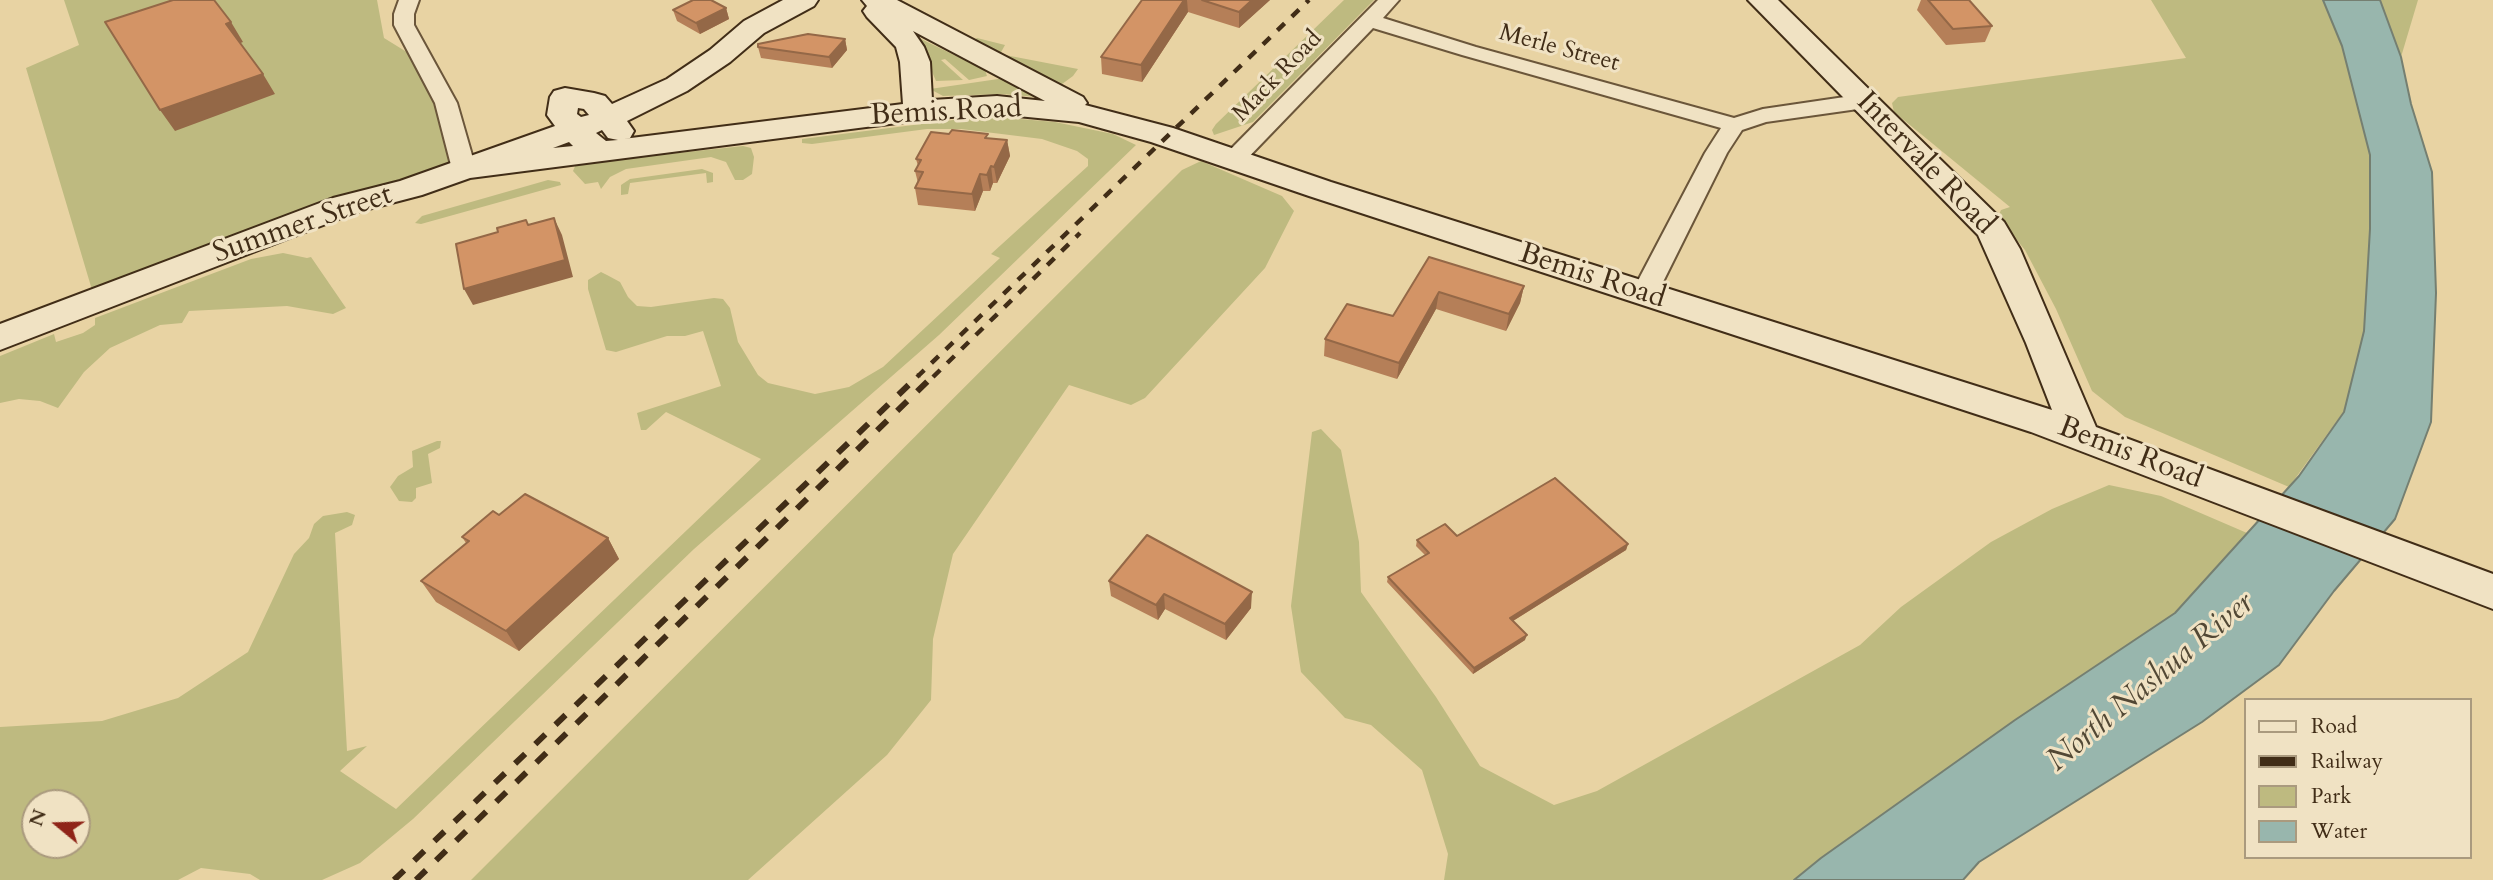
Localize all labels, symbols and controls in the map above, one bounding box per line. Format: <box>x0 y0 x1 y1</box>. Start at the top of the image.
street label: Merle Street <box>1496 19 1622 79</box>
street label: Mack Road <box>1227 25 1329 129</box>
street label: Intervale Road <box>1848 85 2002 243</box>
street label: Bemis Road <box>869 91 1023 135</box>
street label: Summer Street <box>209 178 397 272</box>
street label: Bemis Road <box>1514 236 1670 318</box>
street label: Bemis Road <box>2053 410 2207 498</box>
water label: North Nashua River <box>2040 585 2262 781</box>
legend <box>2244 698 2472 859</box>
text: Road <box>2311 712 2357 741</box>
text: Railway <box>2311 747 2383 776</box>
text: Park <box>2311 782 2351 811</box>
north arrow <box>21 789 91 859</box>
text: N <box>23 806 53 830</box>
text: Water <box>2311 817 2367 846</box>

